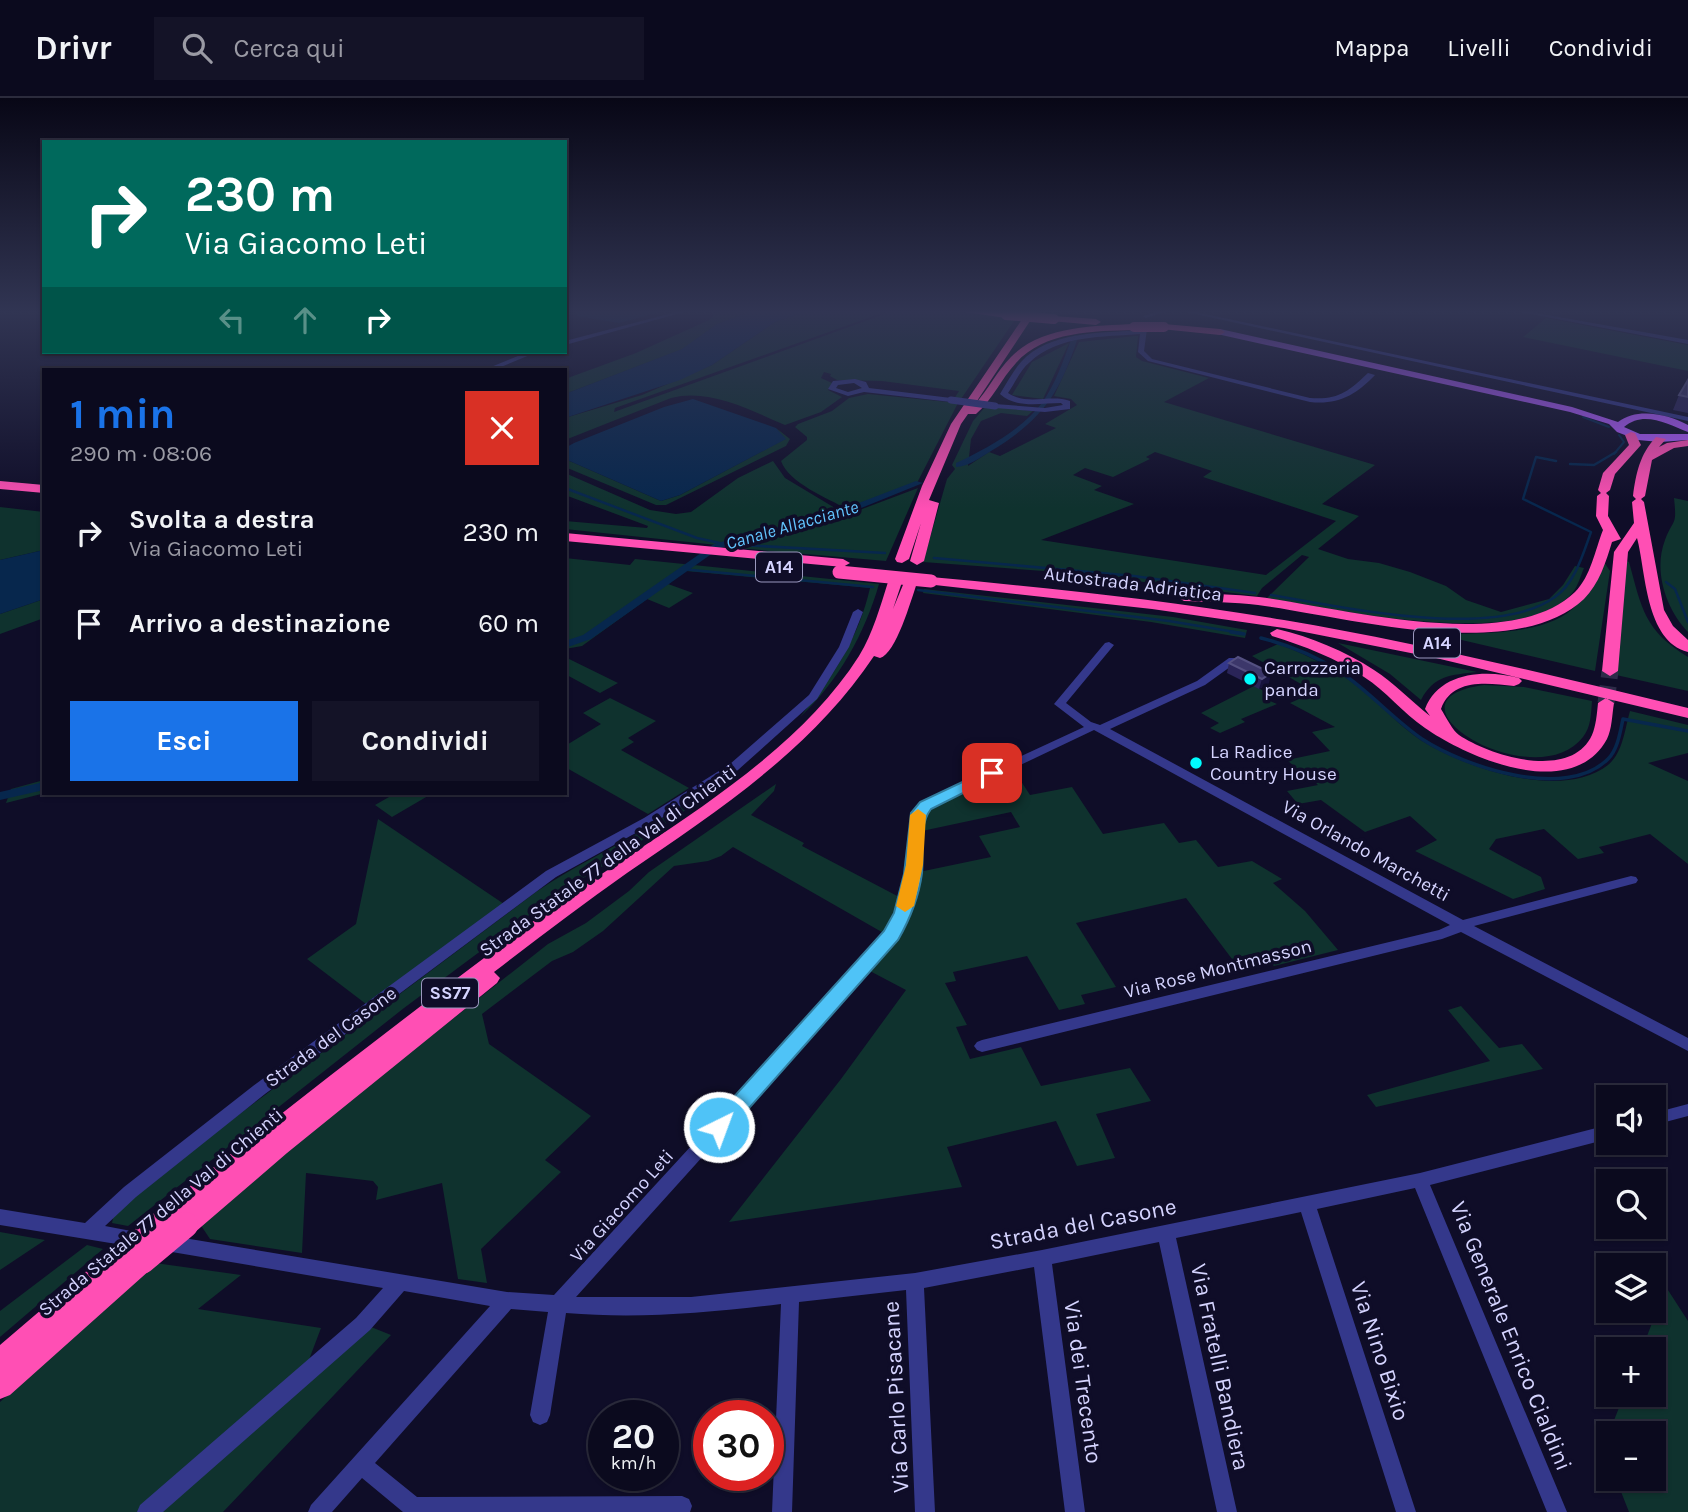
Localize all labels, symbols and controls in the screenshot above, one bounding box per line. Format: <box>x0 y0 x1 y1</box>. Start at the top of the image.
search box <box>154 17 644 80</box>
text: Drivr <box>35 29 112 67</box>
icon: search <box>178 29 216 67</box>
text: Cerca qui <box>234 33 345 64</box>
text: Mappa <box>1335 34 1409 62</box>
text: Livelli <box>1447 34 1511 62</box>
text: Condividi <box>1549 34 1653 62</box>
text: 230 m <box>185 166 335 223</box>
icon: right <box>70 168 161 259</box>
text: Via Giacomo Leti <box>185 225 428 262</box>
icon: left <box>213 301 251 339</box>
icon: ahead <box>286 301 324 339</box>
icon: right <box>359 301 397 339</box>
text: 1 min <box>70 389 175 439</box>
button: close <box>465 391 539 465</box>
text: 290 m · 08:06 <box>70 440 212 467</box>
water label: Canale Allacciante <box>723 496 861 554</box>
text: Svolta a destra <box>129 504 315 535</box>
icon: right <box>70 514 108 552</box>
text: 230 m <box>463 517 539 548</box>
text: Via Giacomo Leti <box>129 535 303 562</box>
road number: A14 <box>756 552 802 582</box>
street label: Autostrada Adriatica <box>1043 562 1223 606</box>
icon: arrive <box>70 605 108 643</box>
text: Arrivo a destinazione <box>129 608 391 639</box>
text: 60 m <box>478 608 539 639</box>
road number: A14 <box>1414 628 1460 658</box>
place label: Carrozzeria panda <box>1264 657 1361 701</box>
marker: Carrozzeria panda <box>1242 671 1258 687</box>
button: Esci <box>70 701 298 781</box>
button: Condividi <box>312 701 539 781</box>
place label: La Radice Country House <box>1210 741 1337 785</box>
pin <box>962 743 1022 803</box>
icon: arrive <box>973 754 1011 792</box>
marker: La Radice Country House <box>1188 755 1204 771</box>
street label: Strada Statale 77 della Val di Chienti <box>475 760 741 962</box>
street label: Via Orlando Marchetti <box>1278 796 1454 906</box>
street label: Via Rose Montmasson <box>1122 935 1314 1003</box>
road number: SS77 <box>422 978 478 1008</box>
street label: Strada del Casone <box>261 982 401 1092</box>
map controls <box>1596 1085 1666 1491</box>
button: sound <box>1596 1085 1666 1155</box>
position arrow <box>682 1090 756 1164</box>
street label: Strada Statale 77 della Val di Chienti <box>34 1103 288 1321</box>
street label: Via Giacomo Leti <box>566 1145 678 1267</box>
button: search <box>1596 1169 1666 1239</box>
street label: Strada del Casone <box>987 1193 1179 1255</box>
street label: Via Generale Enrico Cialdini <box>1445 1197 1577 1475</box>
button: layers <box>1596 1253 1666 1323</box>
street label: Via Fratelli Bandiera <box>1185 1261 1255 1473</box>
street label: Via Nino Bixio <box>1345 1278 1415 1424</box>
street label: Via dei Trecento <box>1058 1299 1108 1465</box>
street label: Via Carlo Pisacane <box>877 1300 915 1494</box>
button: + <box>1596 1337 1666 1407</box>
speed limit sign: 30 <box>693 1400 784 1491</box>
text: 20 <box>612 1416 655 1457</box>
button: − <box>1596 1421 1666 1491</box>
text: km/h <box>611 1452 656 1474</box>

